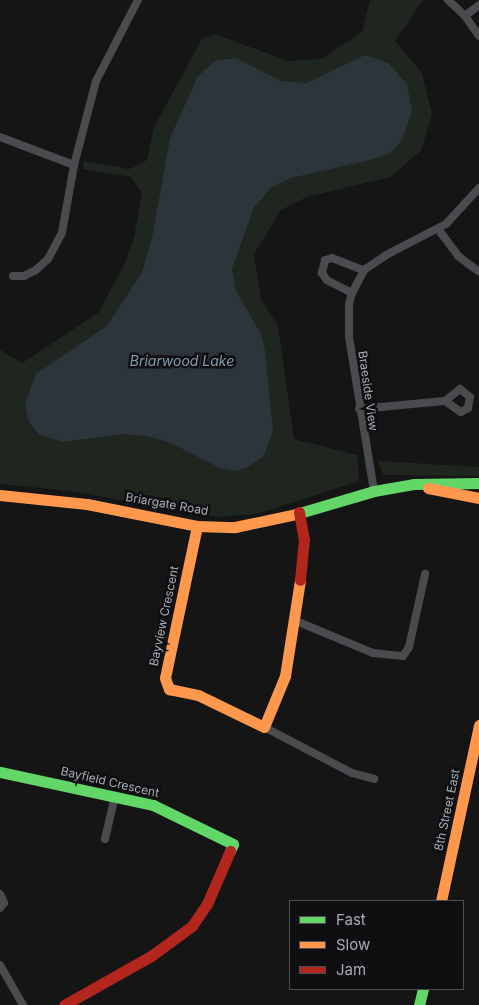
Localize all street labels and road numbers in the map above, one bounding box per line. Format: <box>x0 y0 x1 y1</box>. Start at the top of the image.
street label: Braeside View <box>355 350 381 432</box>
street label: Briargate Road <box>125 490 209 518</box>
street label: Bayview Crescent <box>146 565 182 667</box>
street label: Bayfield Crescent <box>59 764 161 800</box>
street label: 8th Street East <box>431 768 463 852</box>

